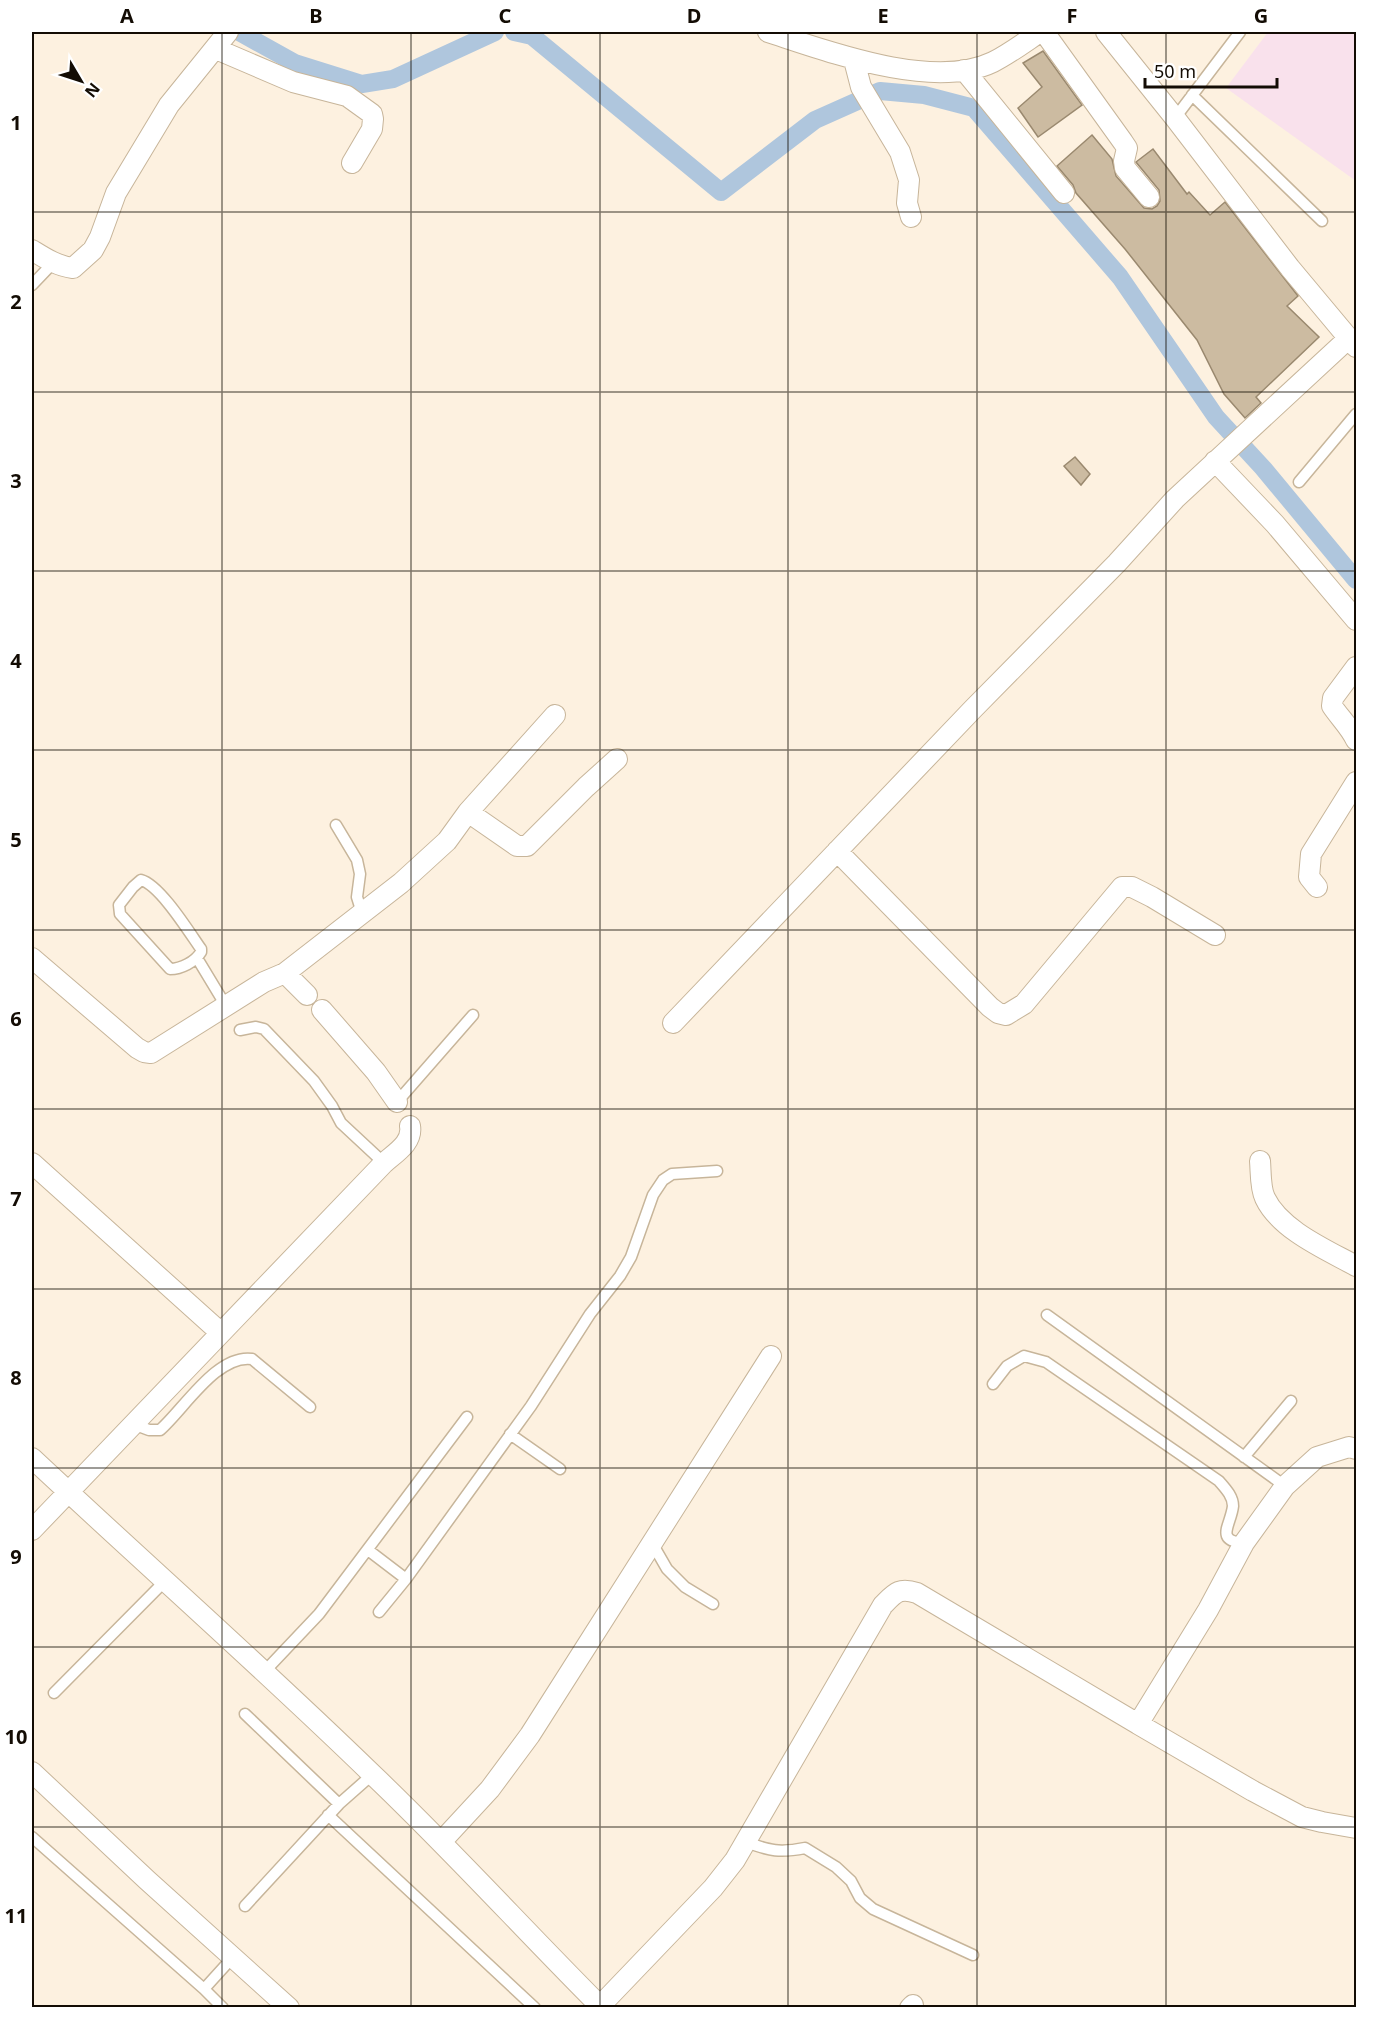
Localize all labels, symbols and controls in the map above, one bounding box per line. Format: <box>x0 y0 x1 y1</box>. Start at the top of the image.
text: A <box>120 2 134 29</box>
text: B <box>309 2 323 29</box>
text: C <box>499 2 512 29</box>
text: D <box>687 2 701 29</box>
text: E <box>877 2 889 29</box>
text: F <box>1067 2 1077 29</box>
text: G <box>1254 2 1268 29</box>
north arrow <box>51 51 111 111</box>
scale bar <box>1145 51 1277 89</box>
text: 50 m <box>1154 59 1196 83</box>
text: N <box>80 78 105 102</box>
text: 1 <box>10 109 22 136</box>
text: 2 <box>10 288 22 315</box>
text: 3 <box>10 467 22 494</box>
text: 4 <box>10 647 22 674</box>
text: 5 <box>10 826 22 853</box>
text: 6 <box>10 1005 22 1032</box>
text: 7 <box>10 1185 22 1212</box>
text: 8 <box>10 1364 22 1391</box>
text: 9 <box>10 1543 22 1570</box>
text: 10 <box>5 1723 27 1750</box>
text: 11 <box>5 1902 27 1929</box>

